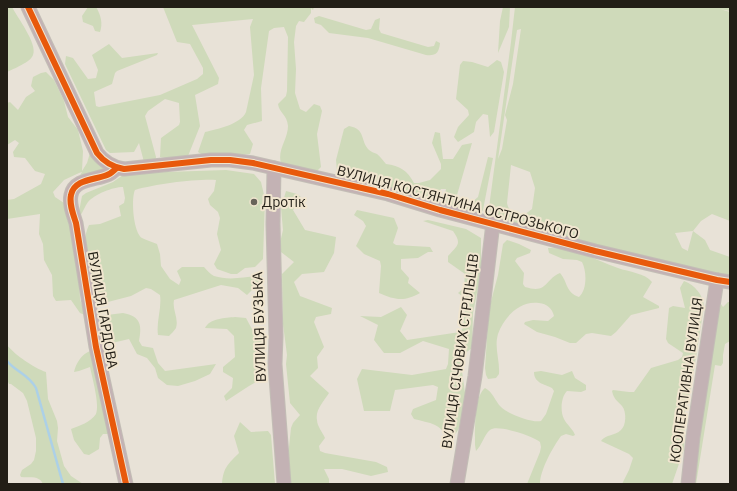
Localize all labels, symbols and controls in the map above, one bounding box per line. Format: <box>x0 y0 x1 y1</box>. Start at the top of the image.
street label: ВУЛИЦЯ КОСТЯНТИНА ОСТРОЗЬКОГО <box>335 161 581 243</box>
place label: Дротік <box>262 193 306 211</box>
marker: Дротік <box>249 197 259 207</box>
street label: ВУЛИЦЯ ГАРДОВА <box>84 250 122 370</box>
street label: ВУЛИЦЯ СІЧОВИХ СТРІЛЬЦІВ <box>437 252 483 450</box>
street label: ВУЛИЦЯ БУЗЬКА <box>248 271 270 383</box>
street label: КООПЕРАТИВНА ВУЛИЦЯ <box>665 296 707 464</box>

